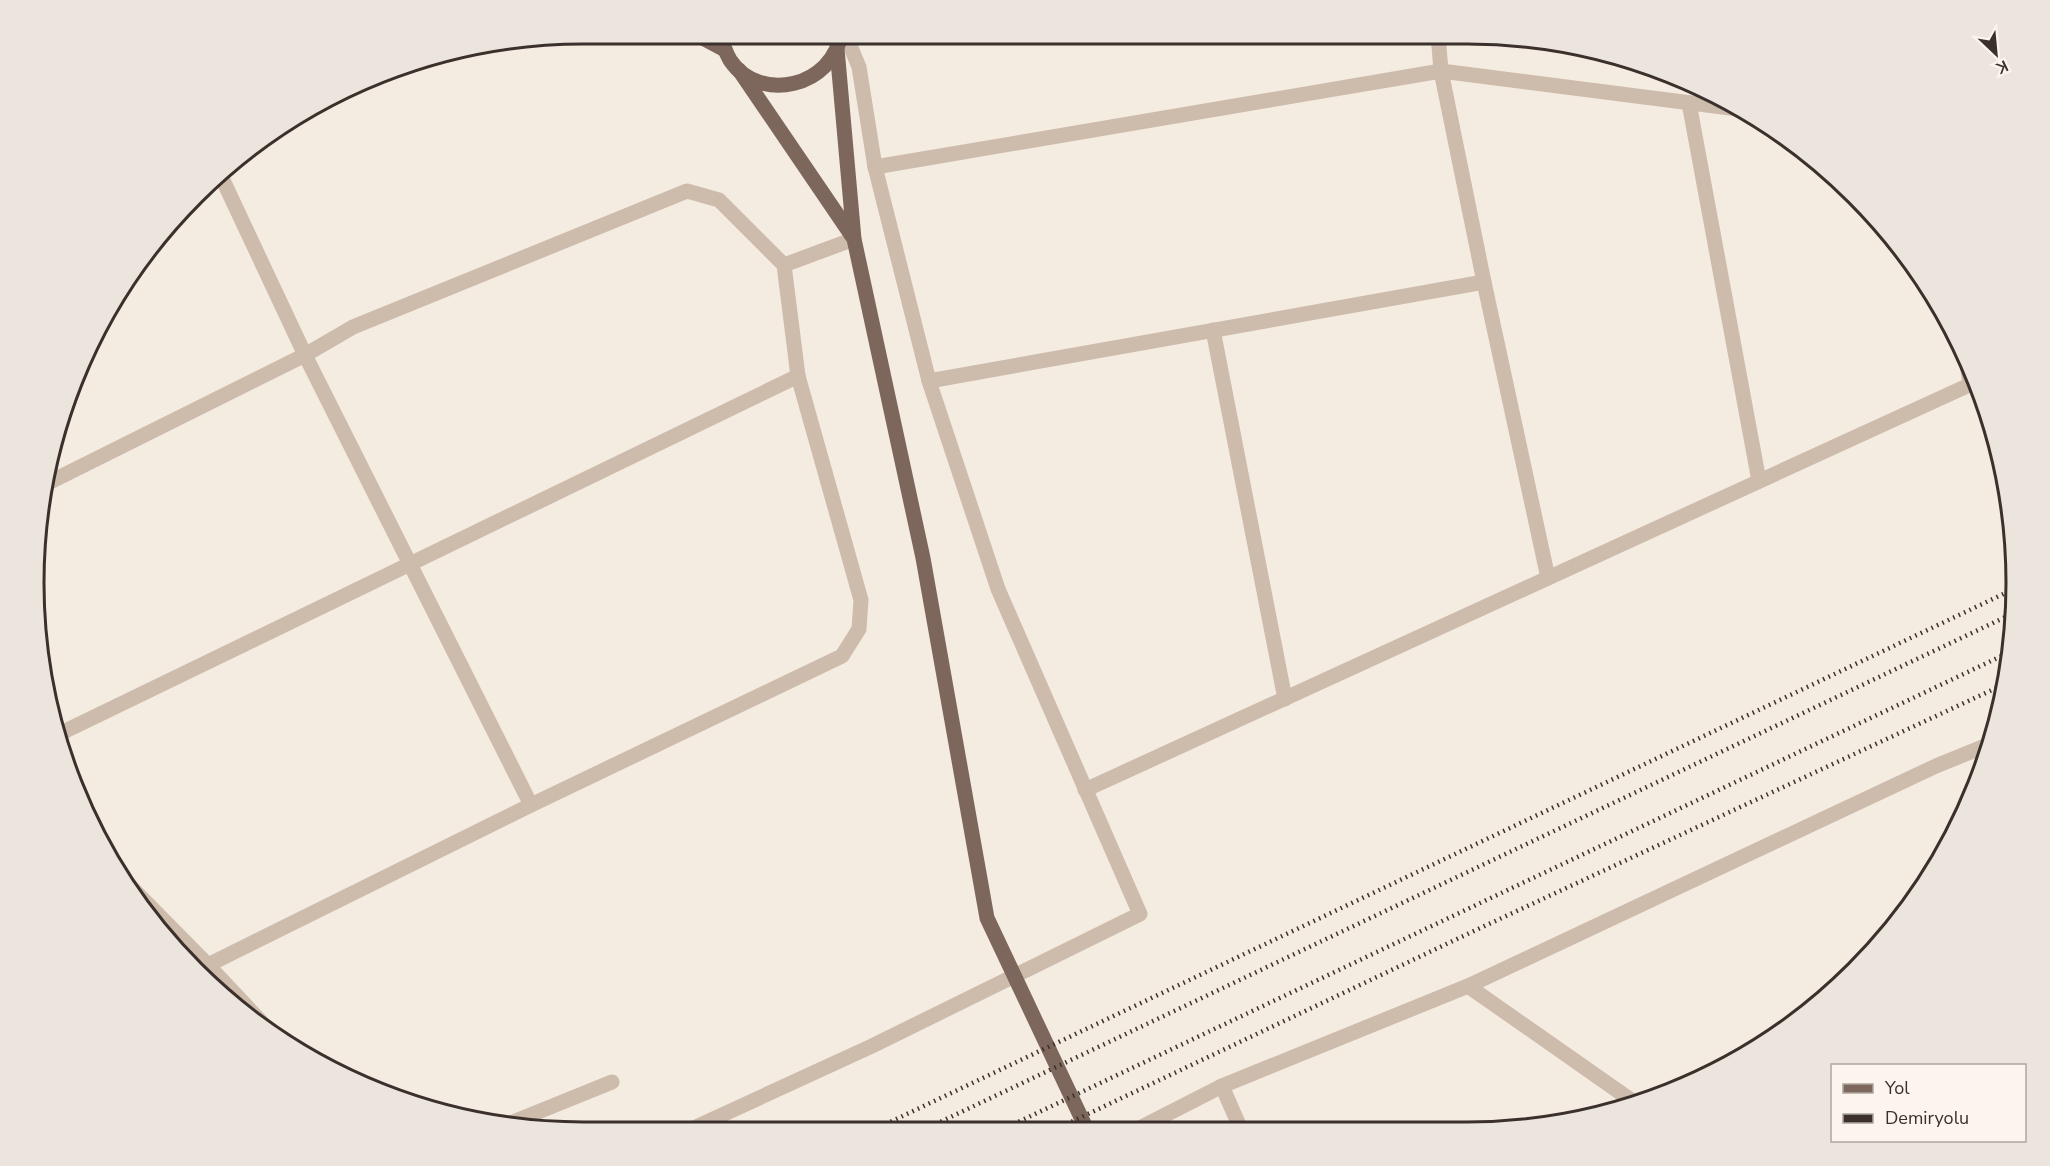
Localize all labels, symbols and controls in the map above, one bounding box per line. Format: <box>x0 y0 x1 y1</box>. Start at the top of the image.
north arrow <box>1966 24 2026 84</box>
text: K <box>1991 54 2012 79</box>
legend <box>1831 1064 2026 1142</box>
text: Yol <box>1884 1076 1910 1100</box>
text: Demiryolu <box>1885 1106 1969 1130</box>

